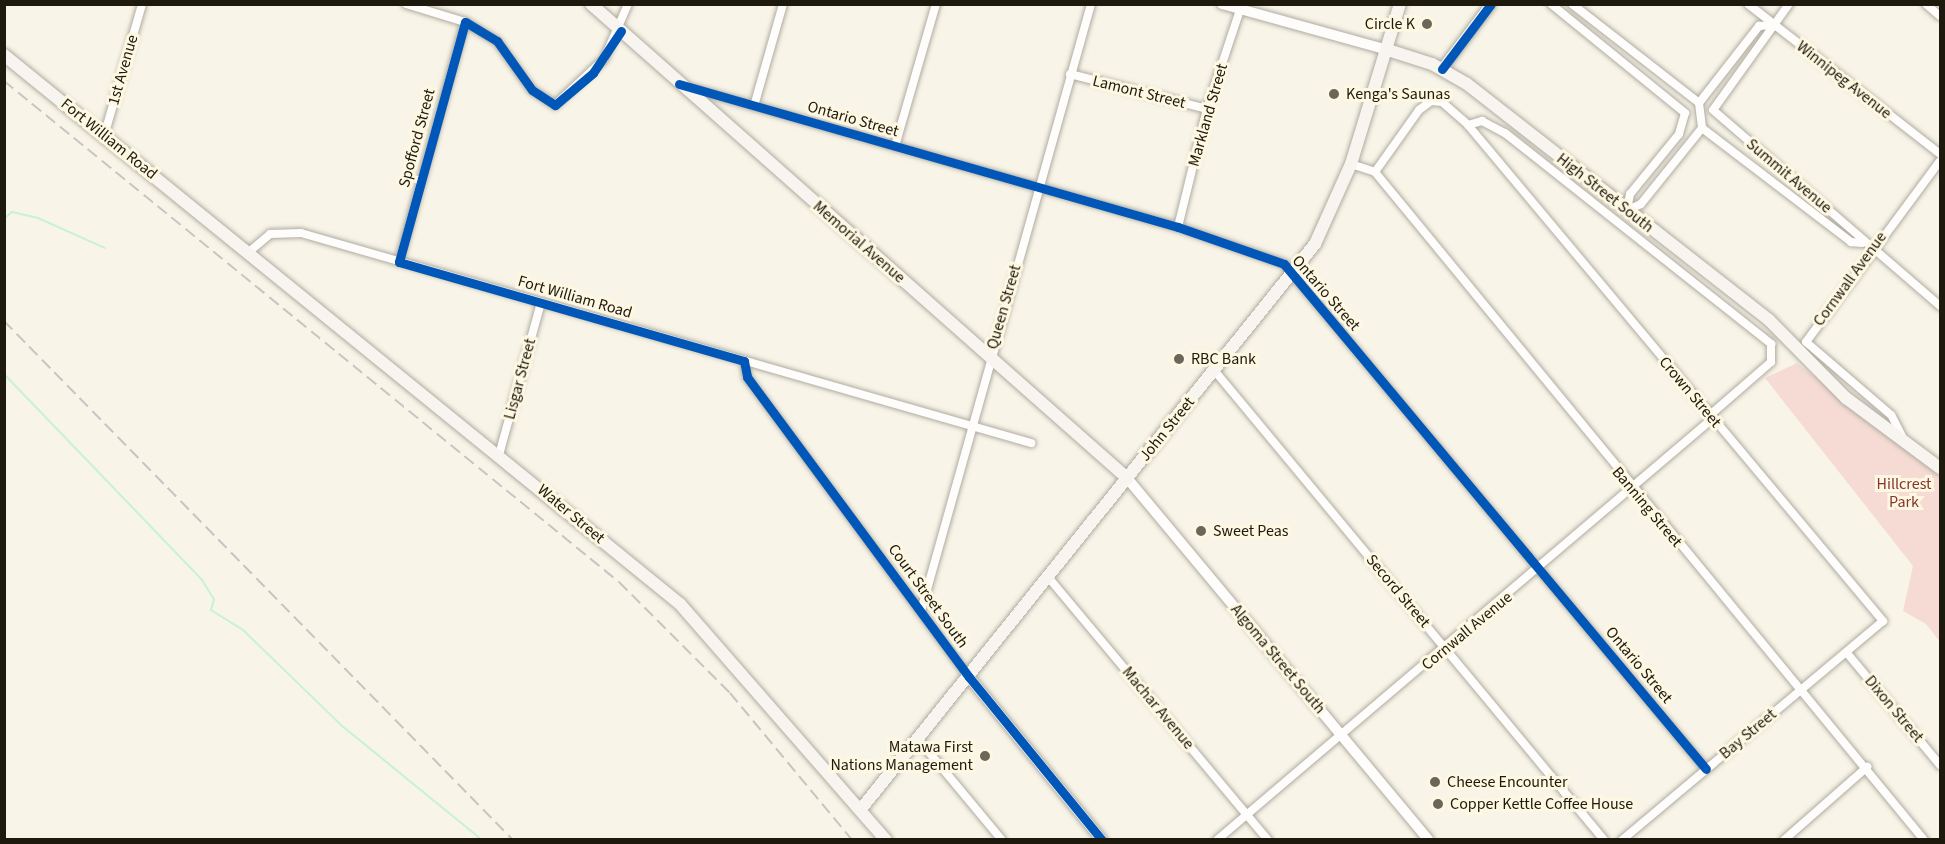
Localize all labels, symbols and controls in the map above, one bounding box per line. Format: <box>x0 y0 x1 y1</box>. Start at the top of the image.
place label: Circle K <box>1365 14 1415 34</box>
marker: Circle K <box>1420 17 1434 31</box>
street label: 1st Avenue <box>104 33 142 107</box>
street label: Winnipeg Avenue <box>1793 37 1895 123</box>
street label: Markland Street <box>1184 61 1232 169</box>
street label: Lamont Street <box>1090 71 1188 113</box>
place label: Kenga's Saunas <box>1346 84 1450 104</box>
street label: Spofford Street <box>395 87 439 189</box>
marker: Kenga's Saunas <box>1327 87 1341 101</box>
street label: Fort William Road <box>57 94 161 184</box>
street label: Ontario Street <box>805 97 901 141</box>
street label: Summit Avenue <box>1742 135 1836 217</box>
street label: High Street South <box>1553 149 1657 237</box>
street label: Memorial Avenue <box>809 197 909 287</box>
street label: Cornwall Avenue <box>1809 228 1891 330</box>
street label: Ontario Street <box>1288 251 1364 335</box>
street label: Queen Street <box>983 262 1025 352</box>
street label: Fort William Road <box>516 272 634 322</box>
street label: Lisgar Street <box>500 336 540 422</box>
place label: RBC Bank <box>1191 349 1256 369</box>
marker: RBC Bank <box>1172 352 1186 366</box>
street label: Crown Street <box>1655 353 1725 431</box>
street label: John Street <box>1135 393 1199 465</box>
street label: Banning Street <box>1608 463 1686 551</box>
park label: Hillcrest Park <box>1877 474 1931 512</box>
street label: Water Street <box>533 480 609 548</box>
place label: Sweet Peas <box>1213 521 1288 541</box>
marker: Sweet Peas <box>1194 524 1208 538</box>
street label: Court Street South <box>884 540 972 652</box>
street label: Secord Street <box>1362 550 1434 632</box>
street label: Cornwall Avenue <box>1418 588 1516 674</box>
street label: Algoma Street South <box>1227 600 1329 718</box>
street label: Ontario Street <box>1601 623 1677 707</box>
street label: Machar Avenue <box>1118 663 1198 753</box>
street label: Dixon Street <box>1861 672 1927 746</box>
street label: Bay Street <box>1716 705 1780 763</box>
place label: Matawa First Nations Management <box>830 737 973 775</box>
marker: Matawa First Nations Management <box>978 749 992 763</box>
place label: Cheese Encounter <box>1447 772 1567 792</box>
marker: Cheese Encounter <box>1428 775 1442 789</box>
place label: Copper Kettle Coffee House <box>1450 794 1633 814</box>
marker: Copper Kettle Coffee House <box>1431 797 1445 811</box>

